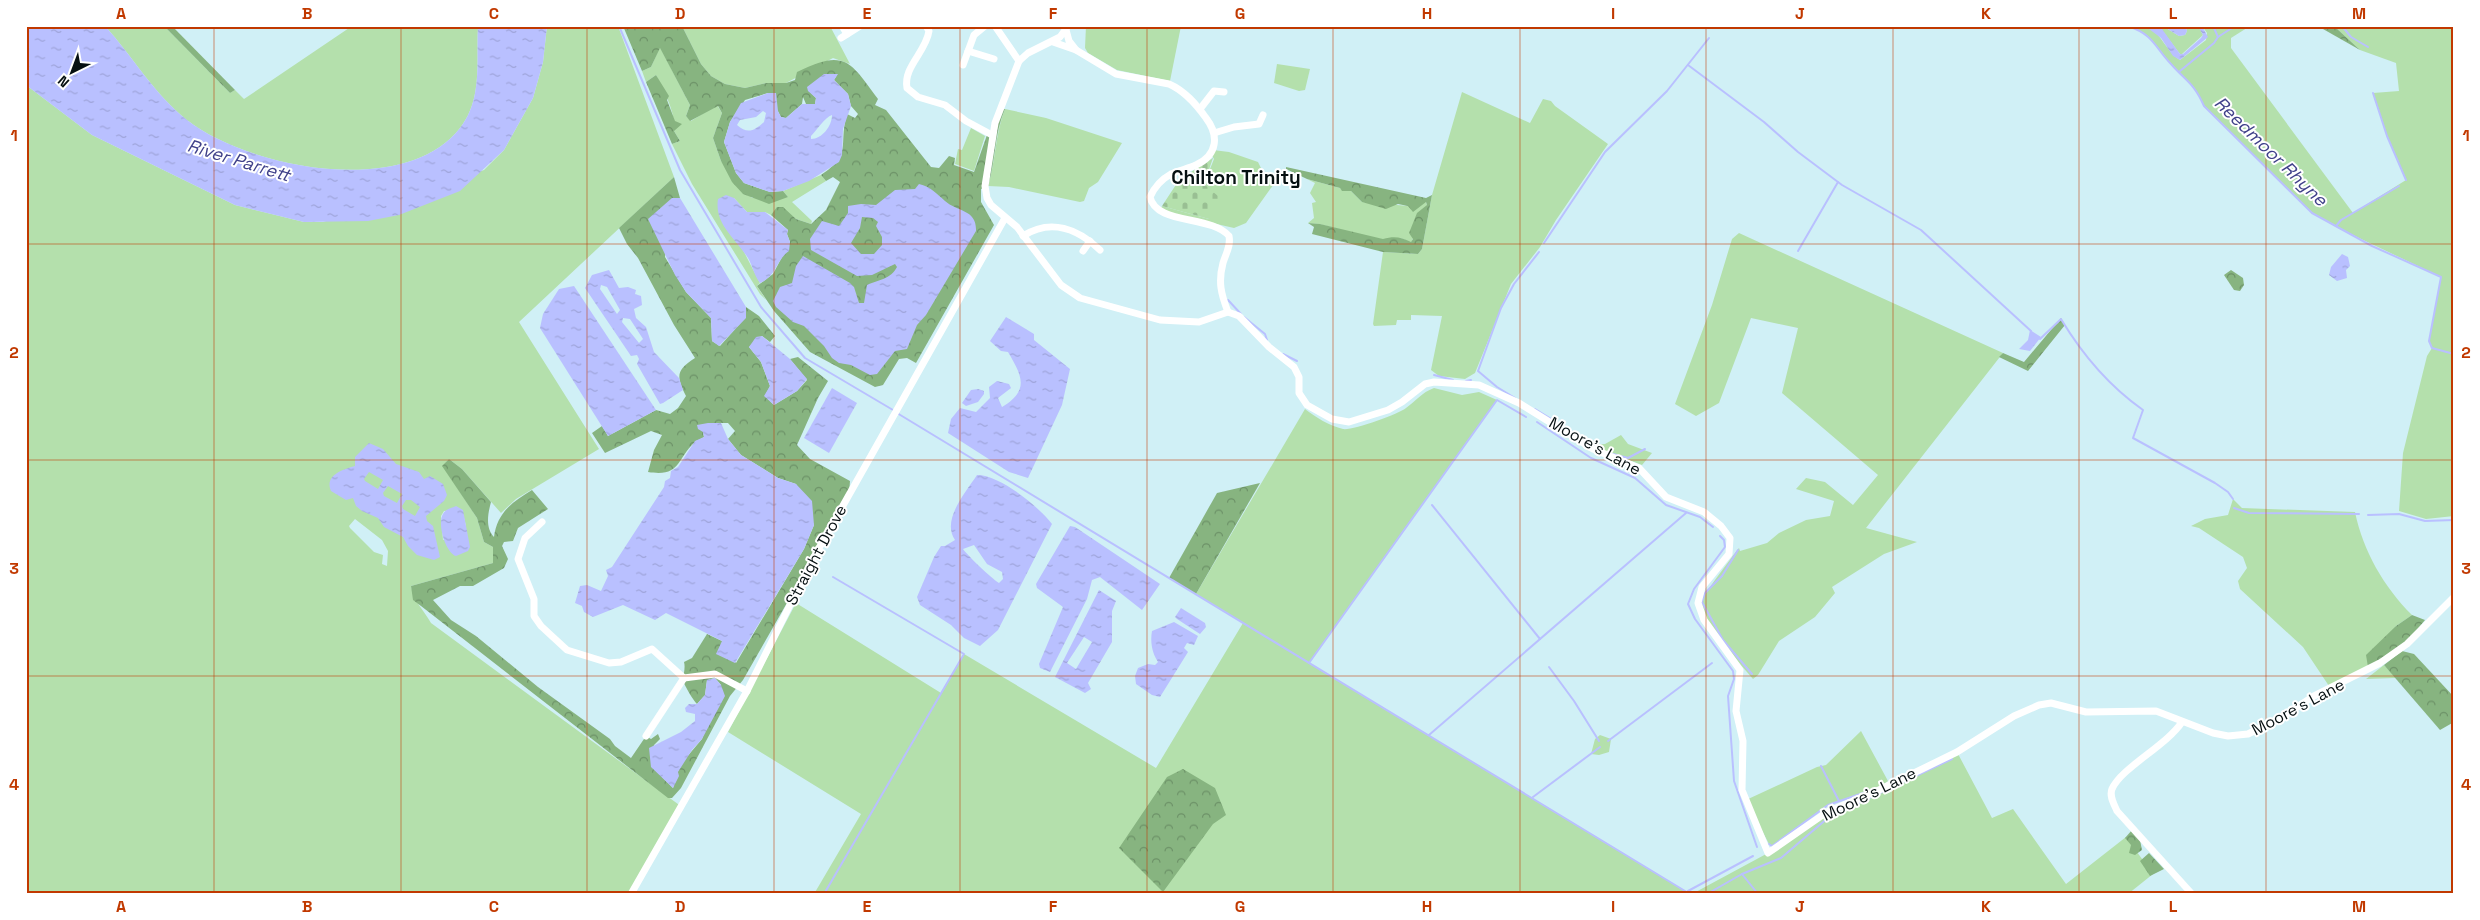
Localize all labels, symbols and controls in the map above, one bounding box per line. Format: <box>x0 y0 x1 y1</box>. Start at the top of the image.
text: A <box>116 3 126 24</box>
text: B <box>302 3 312 24</box>
text: C <box>489 3 499 24</box>
text: D <box>675 3 685 24</box>
text: E <box>863 3 872 24</box>
text: F <box>1049 3 1058 24</box>
text: G <box>1235 3 1245 24</box>
text: H <box>1422 3 1432 24</box>
text: I <box>1611 3 1615 24</box>
text: J <box>1795 3 1805 24</box>
text: K <box>1981 3 1991 24</box>
text: L <box>2169 3 2178 24</box>
text: M <box>2352 3 2366 24</box>
north arrow <box>48 48 98 98</box>
text: N <box>54 72 73 91</box>
water label: Reedmoor Rhyne <box>2210 91 2333 212</box>
text: 1 <box>10 125 18 146</box>
text: 1 <box>2462 125 2470 146</box>
water label: River Parrett <box>185 133 295 187</box>
district label: Chilton Trinity <box>1171 165 1301 190</box>
text: 2 <box>9 342 19 363</box>
text: 2 <box>2461 342 2471 363</box>
street label: Moore's Lane <box>1545 412 1645 480</box>
street label: Straight Drove <box>781 501 851 609</box>
text: 3 <box>9 558 19 579</box>
text: 3 <box>2461 558 2471 579</box>
street label: Moore's Lane <box>2248 674 2348 740</box>
street label: Moore's Lane <box>1819 762 1919 826</box>
text: 4 <box>9 774 19 795</box>
text: 4 <box>2461 774 2471 795</box>
text: A <box>116 896 126 917</box>
text: B <box>302 896 312 917</box>
text: C <box>489 896 499 917</box>
text: D <box>675 896 685 917</box>
text: E <box>863 896 872 917</box>
text: F <box>1049 896 1058 917</box>
text: G <box>1235 896 1245 917</box>
text: H <box>1422 896 1432 917</box>
text: I <box>1611 896 1615 917</box>
text: J <box>1795 896 1805 917</box>
text: K <box>1981 896 1991 917</box>
text: L <box>2169 896 2178 917</box>
text: M <box>2352 896 2366 917</box>

